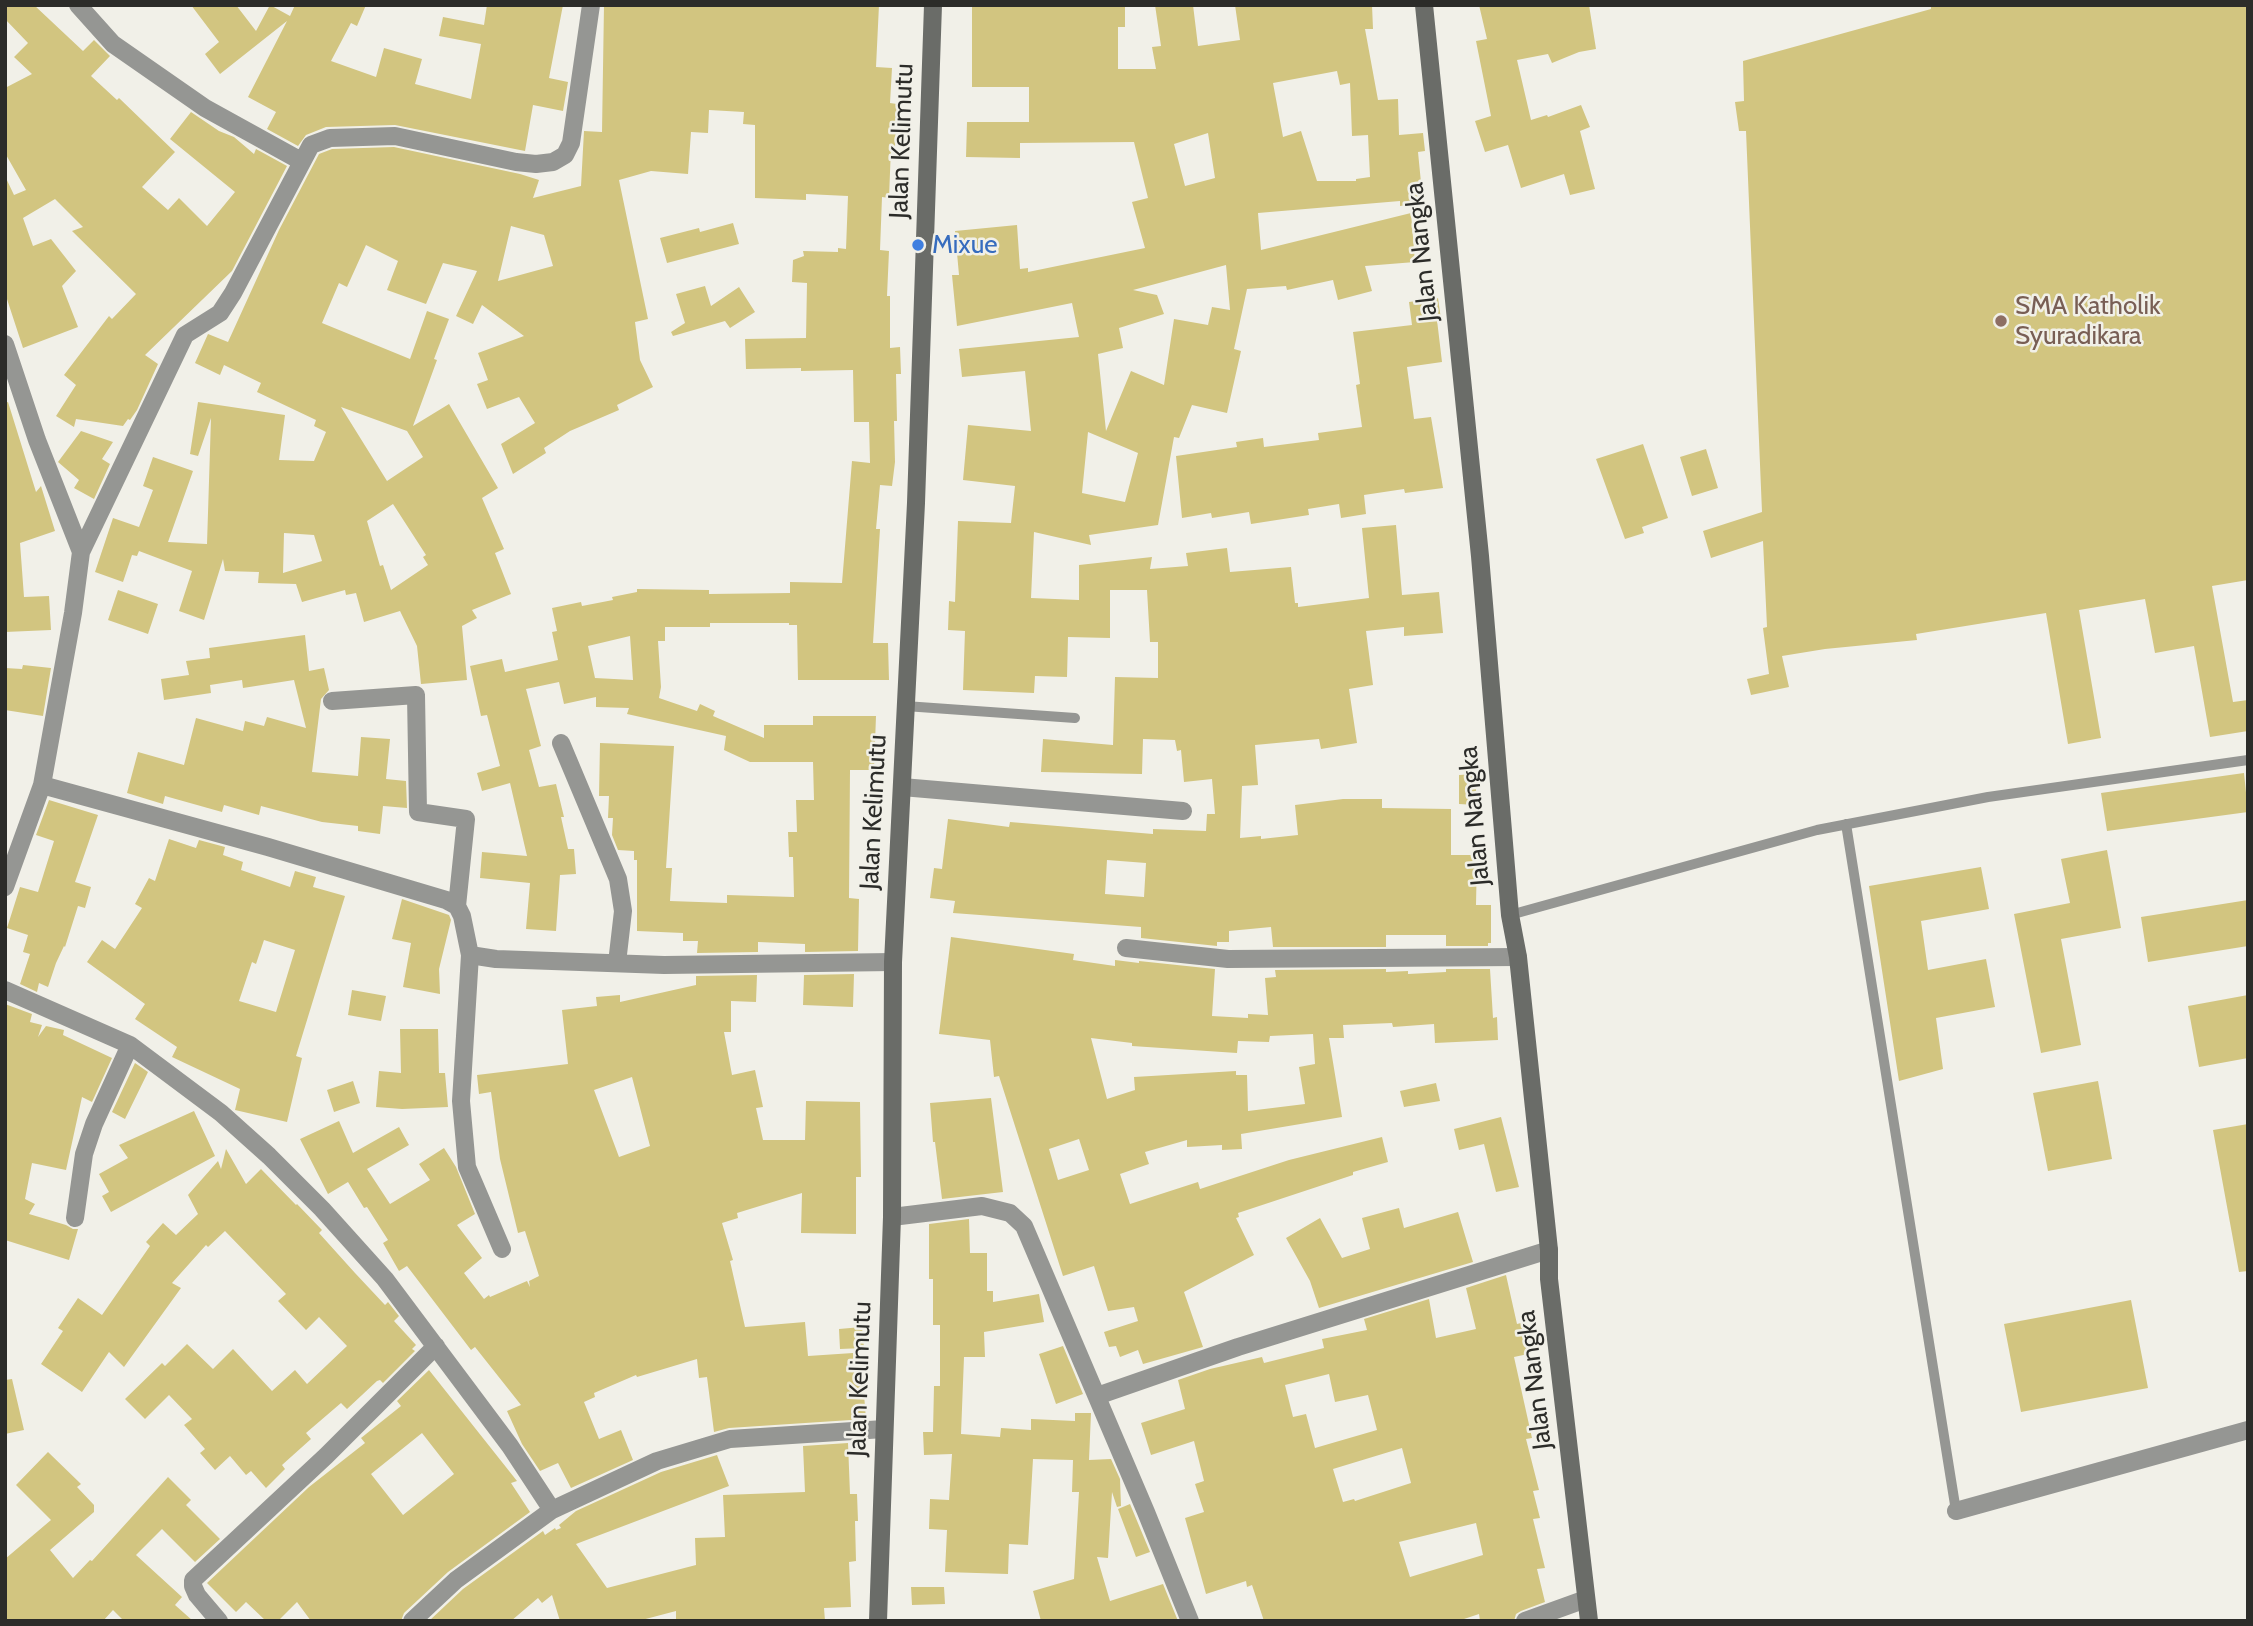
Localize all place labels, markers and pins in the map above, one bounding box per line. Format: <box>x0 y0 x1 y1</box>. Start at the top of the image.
place label: Mixue <box>932 229 998 261</box>
marker: Mixue <box>910 237 926 253</box>
place label: SMA Katholik Syuradikara <box>2015 290 2161 352</box>
marker: SMA Katholik Syuradikara <box>1993 313 2009 329</box>

